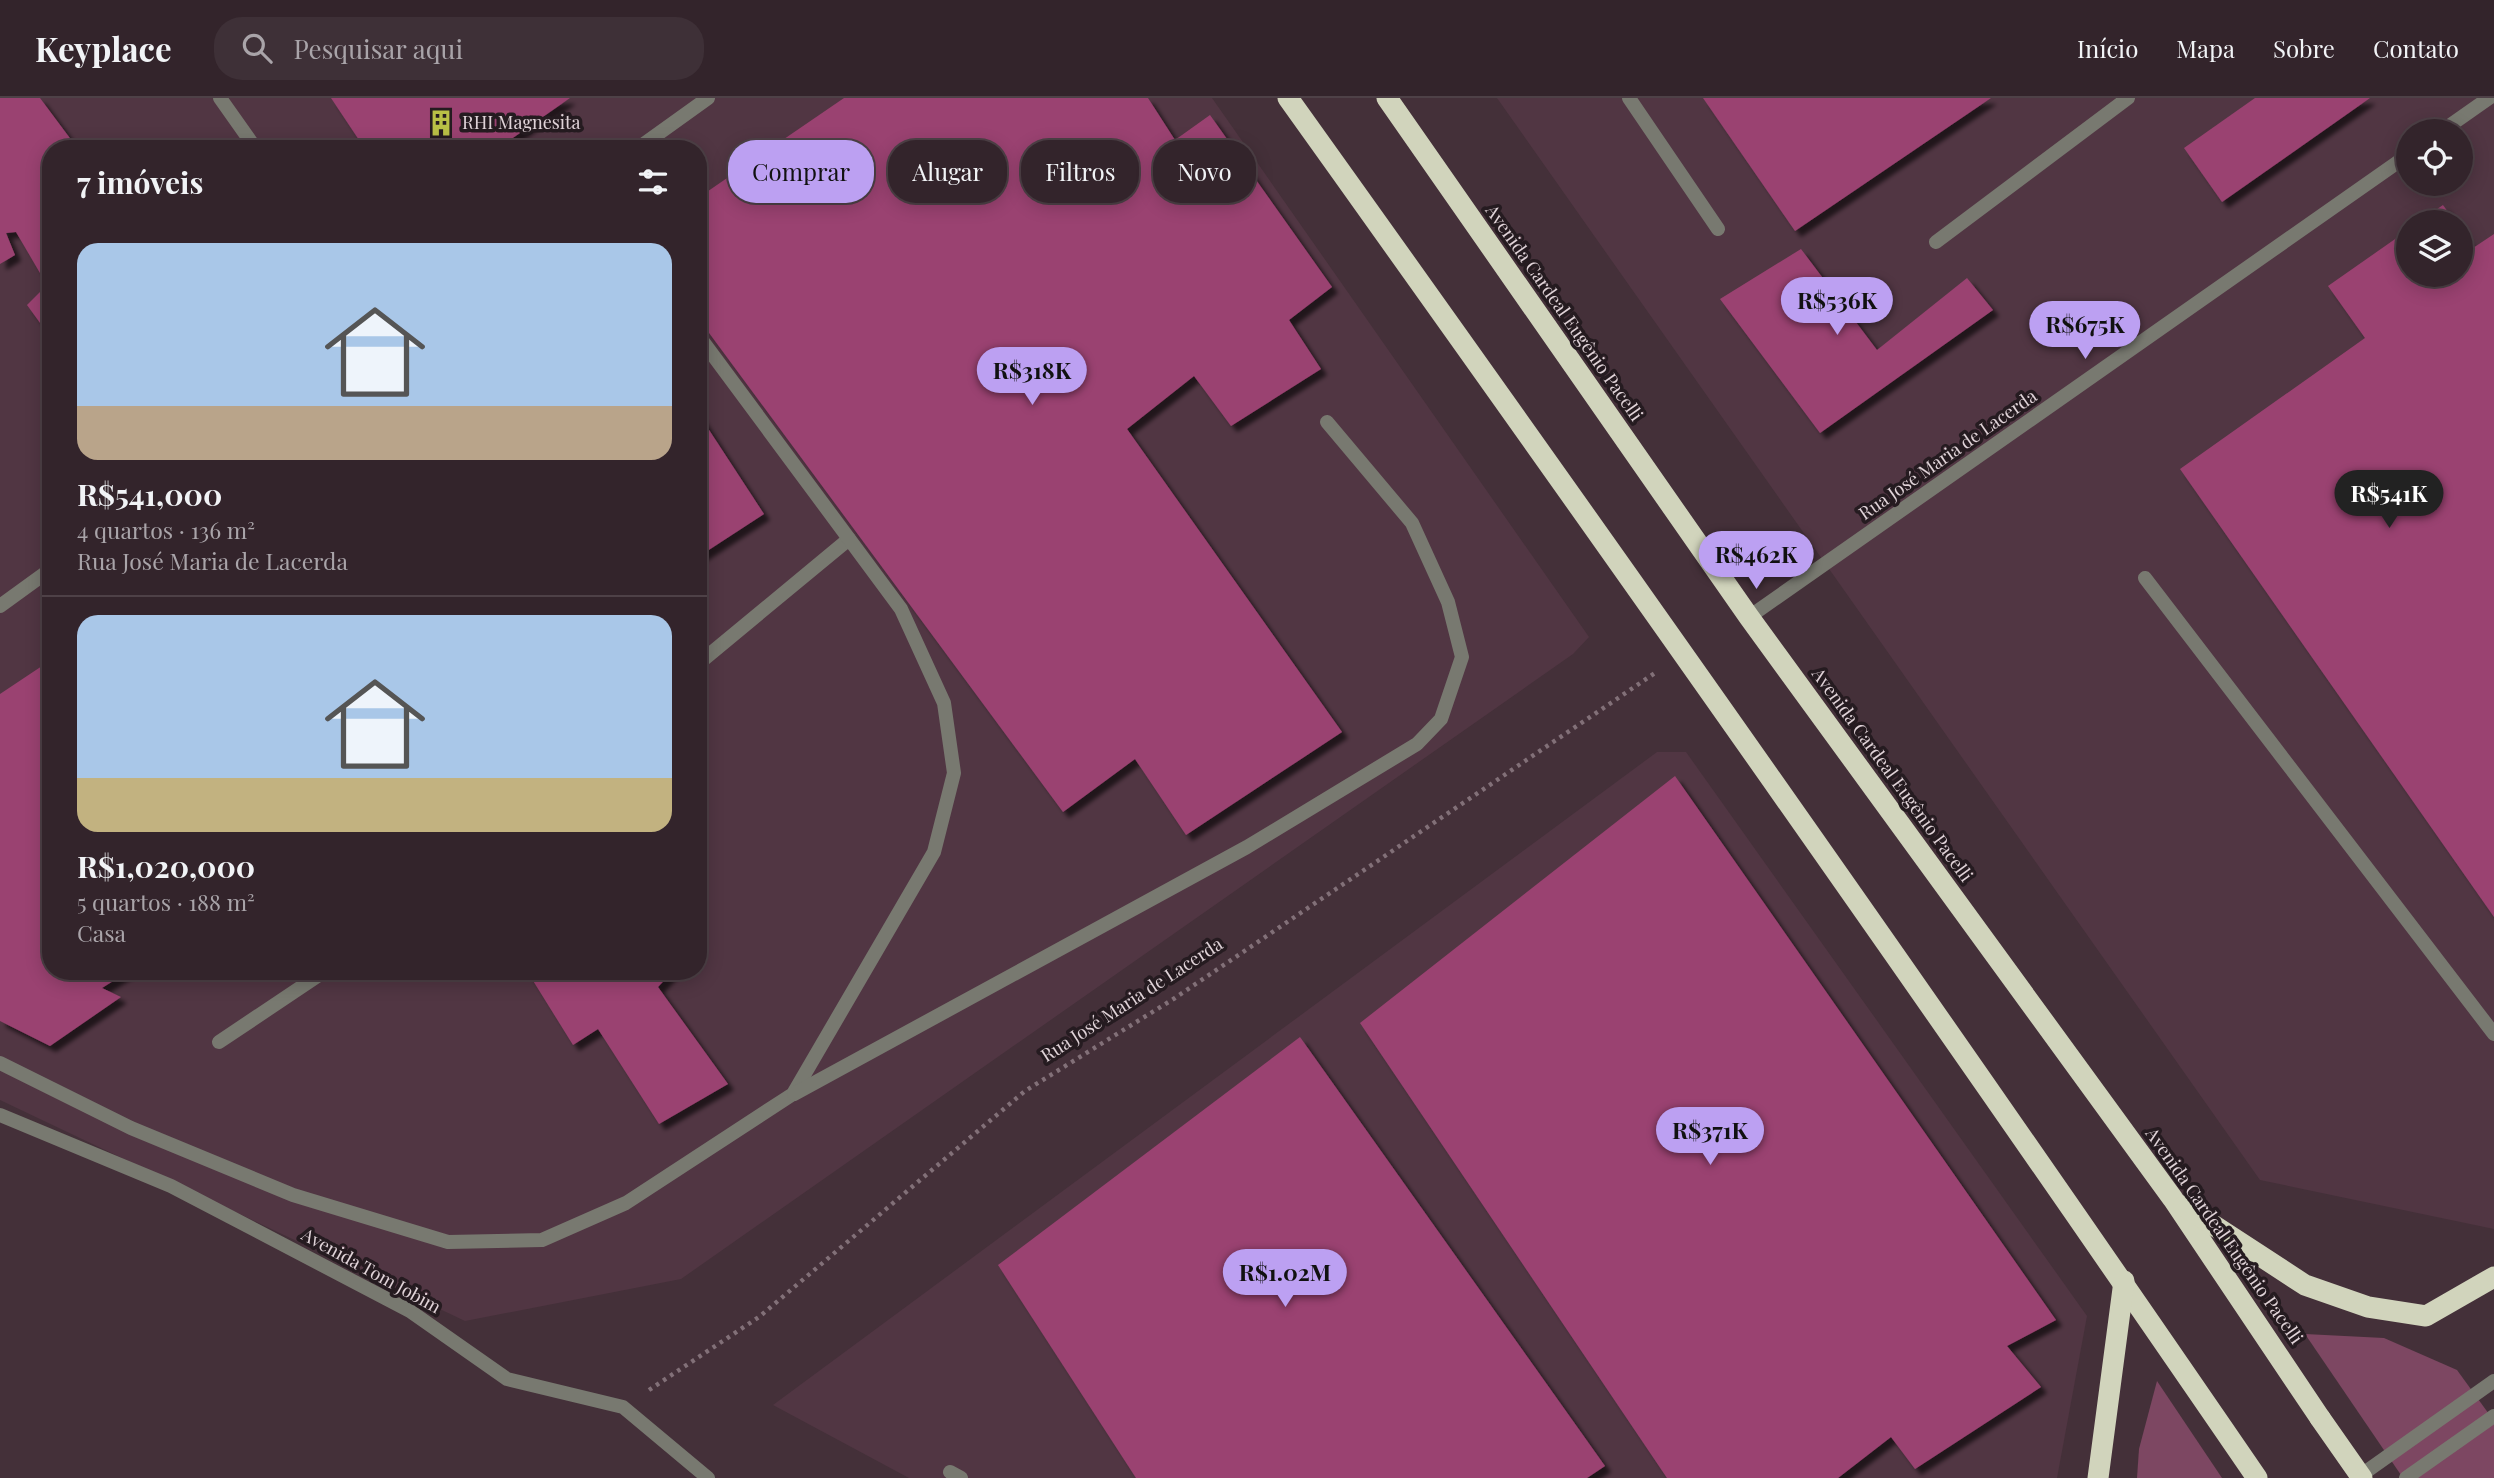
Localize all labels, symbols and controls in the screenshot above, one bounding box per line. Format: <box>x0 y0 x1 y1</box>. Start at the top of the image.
search box <box>214 17 704 80</box>
text: Keyplace <box>35 26 172 70</box>
icon: search <box>238 29 276 67</box>
text: Pesquisar aqui <box>294 31 463 66</box>
text: Início <box>2077 32 2138 64</box>
text: Mapa <box>2176 32 2235 64</box>
text: Sobre <box>2273 32 2335 64</box>
text: Contato <box>2373 32 2459 64</box>
building icon: RHI Magnesita <box>426 108 456 138</box>
place label: RHI Magnesita <box>462 110 580 134</box>
map controls <box>2396 119 2473 287</box>
button: locate <box>2396 119 2473 196</box>
chip: Comprar <box>728 140 874 203</box>
chip: Alugar <box>888 140 1007 203</box>
chip: Filtros <box>1021 140 1139 203</box>
chip: Novo <box>1153 140 1256 203</box>
text: 7 imóveis <box>77 162 203 202</box>
icon: filters <box>634 163 672 201</box>
street label: Avenida Cardeal Eugênio Pacelli <box>1480 199 1649 425</box>
button: layers <box>2396 210 2473 287</box>
pin: R$536K <box>1780 278 1894 337</box>
text: R$536K <box>1797 284 1877 315</box>
icon: home <box>312 289 438 415</box>
pin: R$675K <box>2028 302 2142 361</box>
text: R$675K <box>2045 308 2125 339</box>
pin: R$318K <box>975 348 1089 407</box>
text: R$318K <box>993 354 1071 385</box>
street label: Rua José Maria de Lacerda <box>1854 384 2041 525</box>
pin: R$541K <box>2332 470 2446 530</box>
text: R$541,000 <box>77 474 222 514</box>
text: R$541K <box>2350 477 2428 508</box>
text: 4 quartos · 136 m² <box>77 514 255 545</box>
pin: R$462K <box>1699 532 1813 591</box>
text: R$462K <box>1715 538 1797 569</box>
text: Rua José Maria de Lacerda <box>77 545 348 576</box>
icon: home <box>312 661 438 787</box>
street label: Avenida Cardeal Eugênio Pacelli <box>1806 662 1979 886</box>
text: R$1,020,000 <box>77 846 255 886</box>
text: 5 quartos · 188 m² <box>77 886 255 917</box>
text: Casa <box>77 917 126 948</box>
street label: Rua José Maria de Lacerda <box>1036 931 1227 1067</box>
pin: R$371K <box>1653 1108 1767 1167</box>
text: R$371K <box>1672 1114 1748 1145</box>
street label: Avenida Cardeal Eugênio Pacelli <box>2140 1122 2309 1348</box>
street label: Avenida Tom Jobim <box>297 1221 445 1318</box>
pin: R$1.02M <box>1220 1250 1350 1309</box>
text: R$1.02M <box>1239 1256 1331 1287</box>

